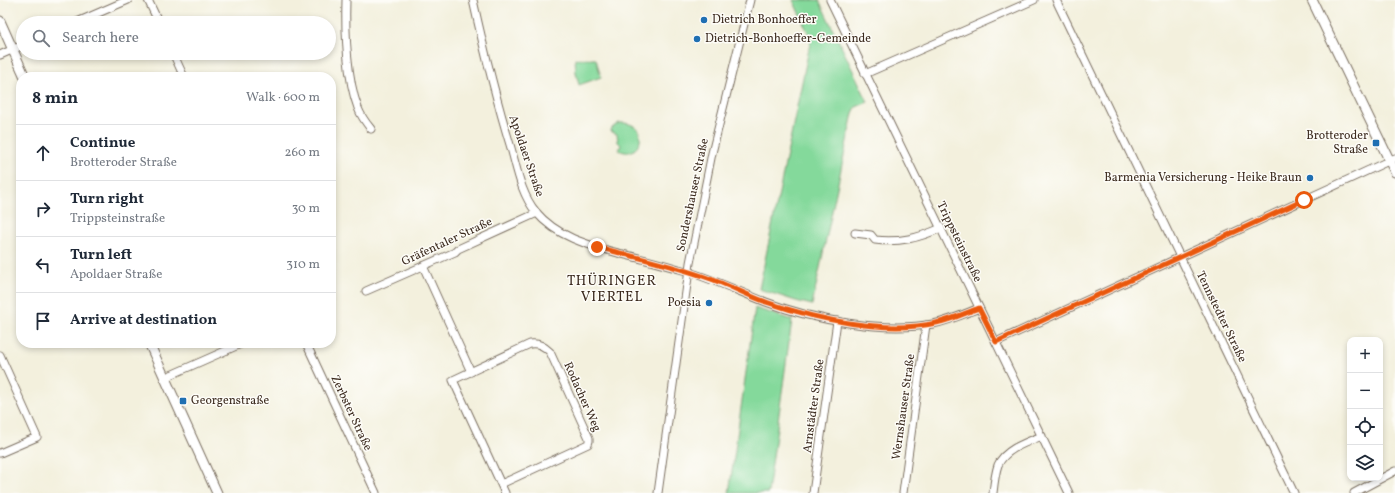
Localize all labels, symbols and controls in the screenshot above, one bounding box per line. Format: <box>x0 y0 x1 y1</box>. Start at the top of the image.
place label: Dietrich Bonhoeffer <box>712 12 816 28</box>
marker: Dietrich Bonhoeffer <box>699 15 709 25</box>
search box <box>16 16 336 60</box>
icon: search <box>30 27 52 49</box>
text: Search here <box>62 28 139 49</box>
place label: Dietrich-Bonhoeffer-Gemeinde <box>705 31 871 47</box>
marker: Dietrich-Bonhoeffer-Gemeinde <box>692 34 702 44</box>
text: 8 min <box>32 87 78 110</box>
text: Walk · 600 m <box>246 89 320 107</box>
street label: Apoldaer Straße <box>505 113 548 199</box>
place label: Brotteroder Straße <box>1306 128 1368 158</box>
text: Continue <box>70 133 135 154</box>
street label: Sondershauser Straße <box>673 136 713 253</box>
marker: Brotteroder Straße <box>1371 138 1381 148</box>
icon: ahead <box>32 142 54 164</box>
text: 260 m <box>285 144 320 162</box>
text: Brotteroder Straße <box>70 154 177 172</box>
place label: Barmenia Versicherung - Heike Braun <box>1104 170 1302 186</box>
marker: Barmenia Versicherung - Heike Braun <box>1305 173 1315 183</box>
text: Turn right <box>70 189 144 210</box>
route start <box>1295 191 1313 209</box>
icon: right <box>32 198 54 220</box>
street label: Trippsteinstraße <box>933 199 986 285</box>
text: 30 m <box>292 200 320 218</box>
text: Trippsteinstraße <box>70 210 165 228</box>
street label: Gräfentaler Straße <box>399 214 495 270</box>
route end <box>588 238 606 256</box>
text: Turn left <box>70 245 132 266</box>
icon: left <box>32 254 54 276</box>
text: 310 m <box>286 256 320 274</box>
text: Apoldaer Straße <box>70 266 162 284</box>
street label: Tennstedter Straße <box>1192 269 1250 366</box>
district label: THÜRINGER VIERTEL <box>567 272 657 307</box>
place label: Poesia <box>667 295 701 311</box>
marker: Poesia <box>704 298 714 308</box>
icon: arrive <box>32 310 54 332</box>
text: Arrive at destination <box>70 310 217 331</box>
map controls <box>1347 337 1383 481</box>
button: + <box>1347 337 1383 373</box>
street label: Wernshauser Straße <box>889 353 919 461</box>
street label: Arnstädter Straße <box>799 358 829 454</box>
street label: Rodacher Weg <box>559 360 605 434</box>
street label: Zerbster Straße <box>326 373 376 454</box>
button: − <box>1347 373 1383 409</box>
place label: Georgenstraße <box>191 393 269 409</box>
marker: Georgenstraße <box>178 396 188 406</box>
button: locate <box>1347 409 1383 445</box>
button: layers <box>1347 445 1383 481</box>

